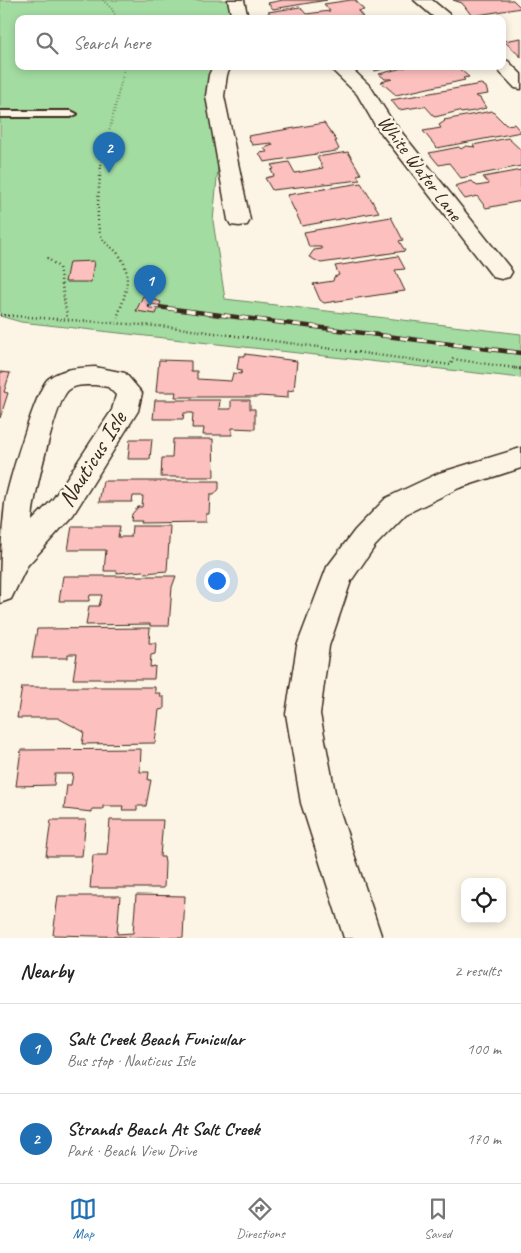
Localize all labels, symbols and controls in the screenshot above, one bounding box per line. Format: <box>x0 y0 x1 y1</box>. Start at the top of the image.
search box <box>15 15 506 70</box>
icon: search <box>33 29 61 57</box>
text: Search here <box>73 31 150 55</box>
street label: White Water Lane <box>372 110 469 227</box>
pin: 2 <box>93 132 125 173</box>
pin: 1 <box>134 265 166 306</box>
street label: Nauticus Isle <box>51 404 134 512</box>
your location <box>204 568 230 594</box>
map controls <box>461 878 506 923</box>
button: locate <box>461 878 506 923</box>
text: Nearby <box>20 958 73 984</box>
text: 2 results <box>454 961 501 981</box>
text: Salt Creek Beach Funicular <box>67 1027 244 1051</box>
text: 1 <box>32 1039 40 1059</box>
text: 100 m <box>467 1039 501 1059</box>
text: Bus stop · Nauticus Isle <box>67 1051 195 1071</box>
text: Strands Beach At Salt Creek <box>67 1117 260 1141</box>
text: 2 <box>32 1129 40 1149</box>
text: 170 m <box>467 1129 501 1149</box>
text: Park · Beach View Drive <box>67 1141 197 1161</box>
tab: Map <box>69 1195 97 1242</box>
tab: Directions <box>236 1195 285 1242</box>
tab: Saved <box>424 1195 452 1242</box>

